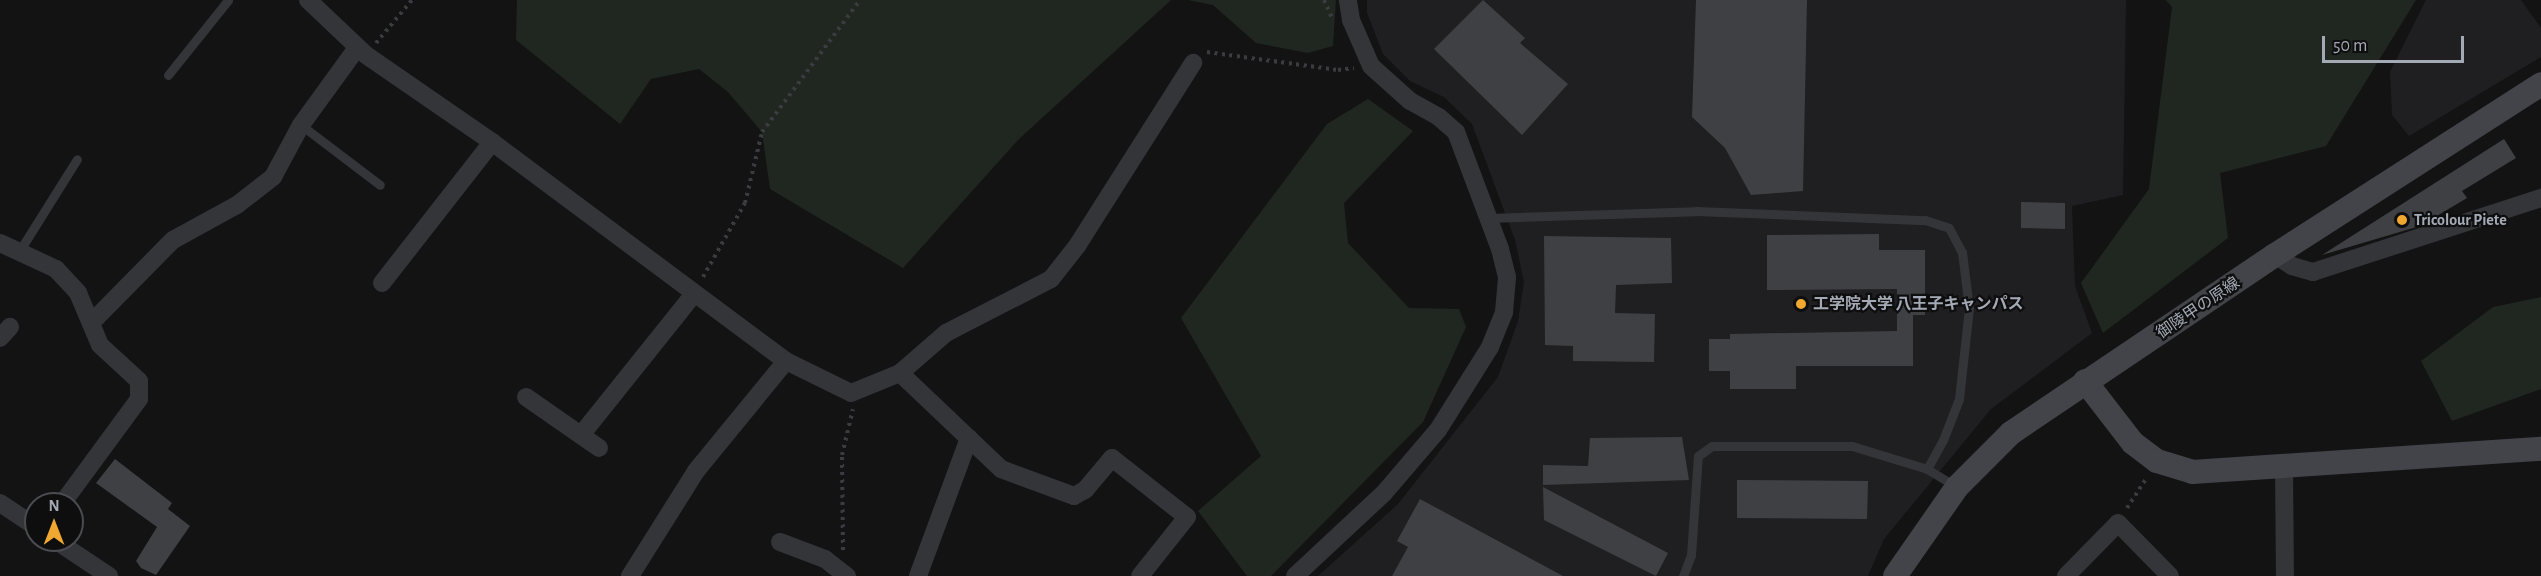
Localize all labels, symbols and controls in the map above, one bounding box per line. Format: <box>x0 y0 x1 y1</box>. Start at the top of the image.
scale bar <box>2325 24 2468 62</box>
text: 50 m <box>2333 37 2367 55</box>
place label: Tricolour Piete <box>2414 210 2507 230</box>
marker: Tricolour Piete <box>2395 213 2409 227</box>
street label: 御陵甲の原線 <box>2153 273 2243 343</box>
place label: 工学院大学 八王子キャンパス <box>1813 294 2023 314</box>
marker: 工学院大学 八王子キャンパス <box>1794 297 1808 311</box>
north arrow <box>24 492 84 552</box>
text: N <box>48 498 60 514</box>

